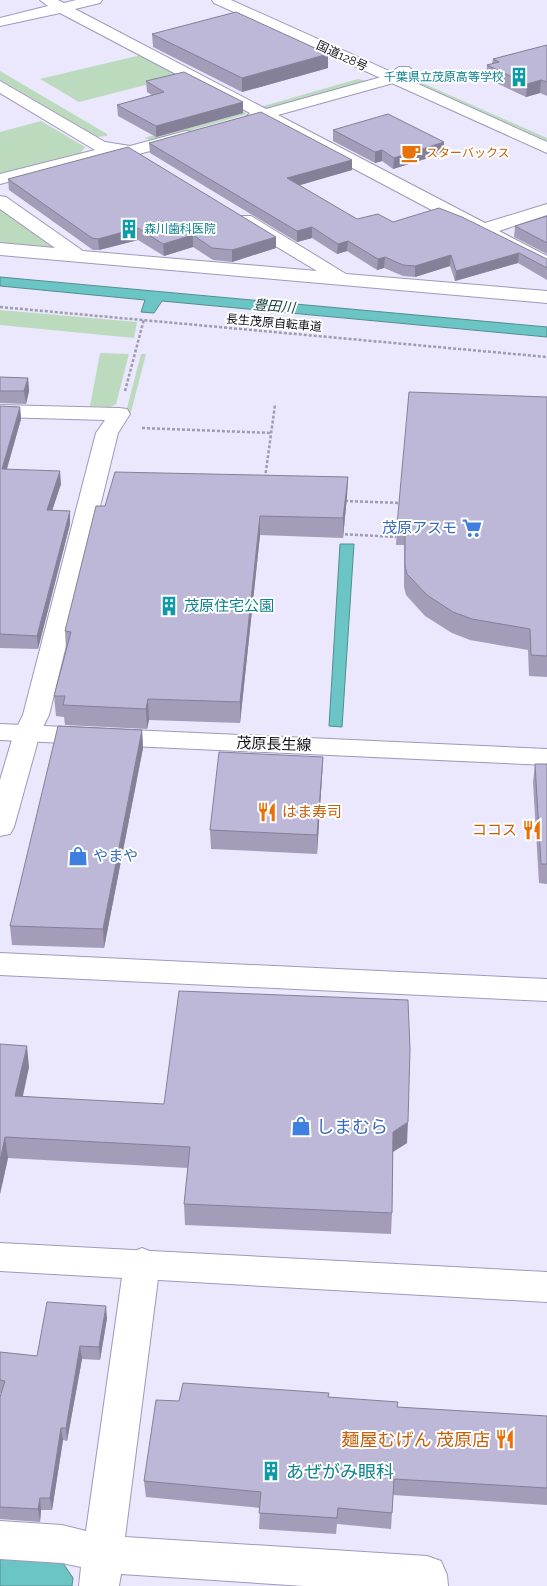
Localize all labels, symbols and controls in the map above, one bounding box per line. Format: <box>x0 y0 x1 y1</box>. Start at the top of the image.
street label: 国道128号 <box>314 38 370 74</box>
building icon: 千葉県立茂原高等学校 <box>508 66 530 88</box>
place label: 千葉県立茂原高等学校 <box>384 70 504 84</box>
cafe icon: スターバックス <box>400 142 422 164</box>
place label: スターバックス <box>426 146 510 160</box>
building icon: 森川歯科医院 <box>118 218 140 240</box>
place label: 森川歯科医院 <box>144 222 216 236</box>
water label: 豊田川 <box>252 296 298 316</box>
street label: 長生茂原自転車道 <box>226 312 322 334</box>
supermarket icon: 茂原アスモ <box>461 517 483 539</box>
place label: 茂原アスモ <box>382 519 457 537</box>
building icon: 茂原住宅公園 <box>158 595 180 617</box>
place label: 茂原住宅公園 <box>184 597 274 615</box>
street label: 茂原長生線 <box>236 734 312 754</box>
restaurant icon: はま寿司 <box>256 801 278 823</box>
place label: はま寿司 <box>282 803 342 821</box>
restaurant icon: ココス <box>521 819 543 841</box>
place label: ココス <box>472 821 517 839</box>
shop icon: やまや <box>67 845 89 867</box>
place label: やまや <box>93 847 138 865</box>
shop icon: しまむら <box>290 1115 312 1137</box>
place label: しまむら <box>316 1116 388 1137</box>
restaurant icon: 麺屋むげん 茂原店 <box>494 1428 516 1450</box>
place label: 麺屋むげん 茂原店 <box>341 1429 490 1450</box>
building icon: あぜがみ眼科 <box>260 1460 282 1482</box>
place label: あぜがみ眼科 <box>286 1461 394 1482</box>

